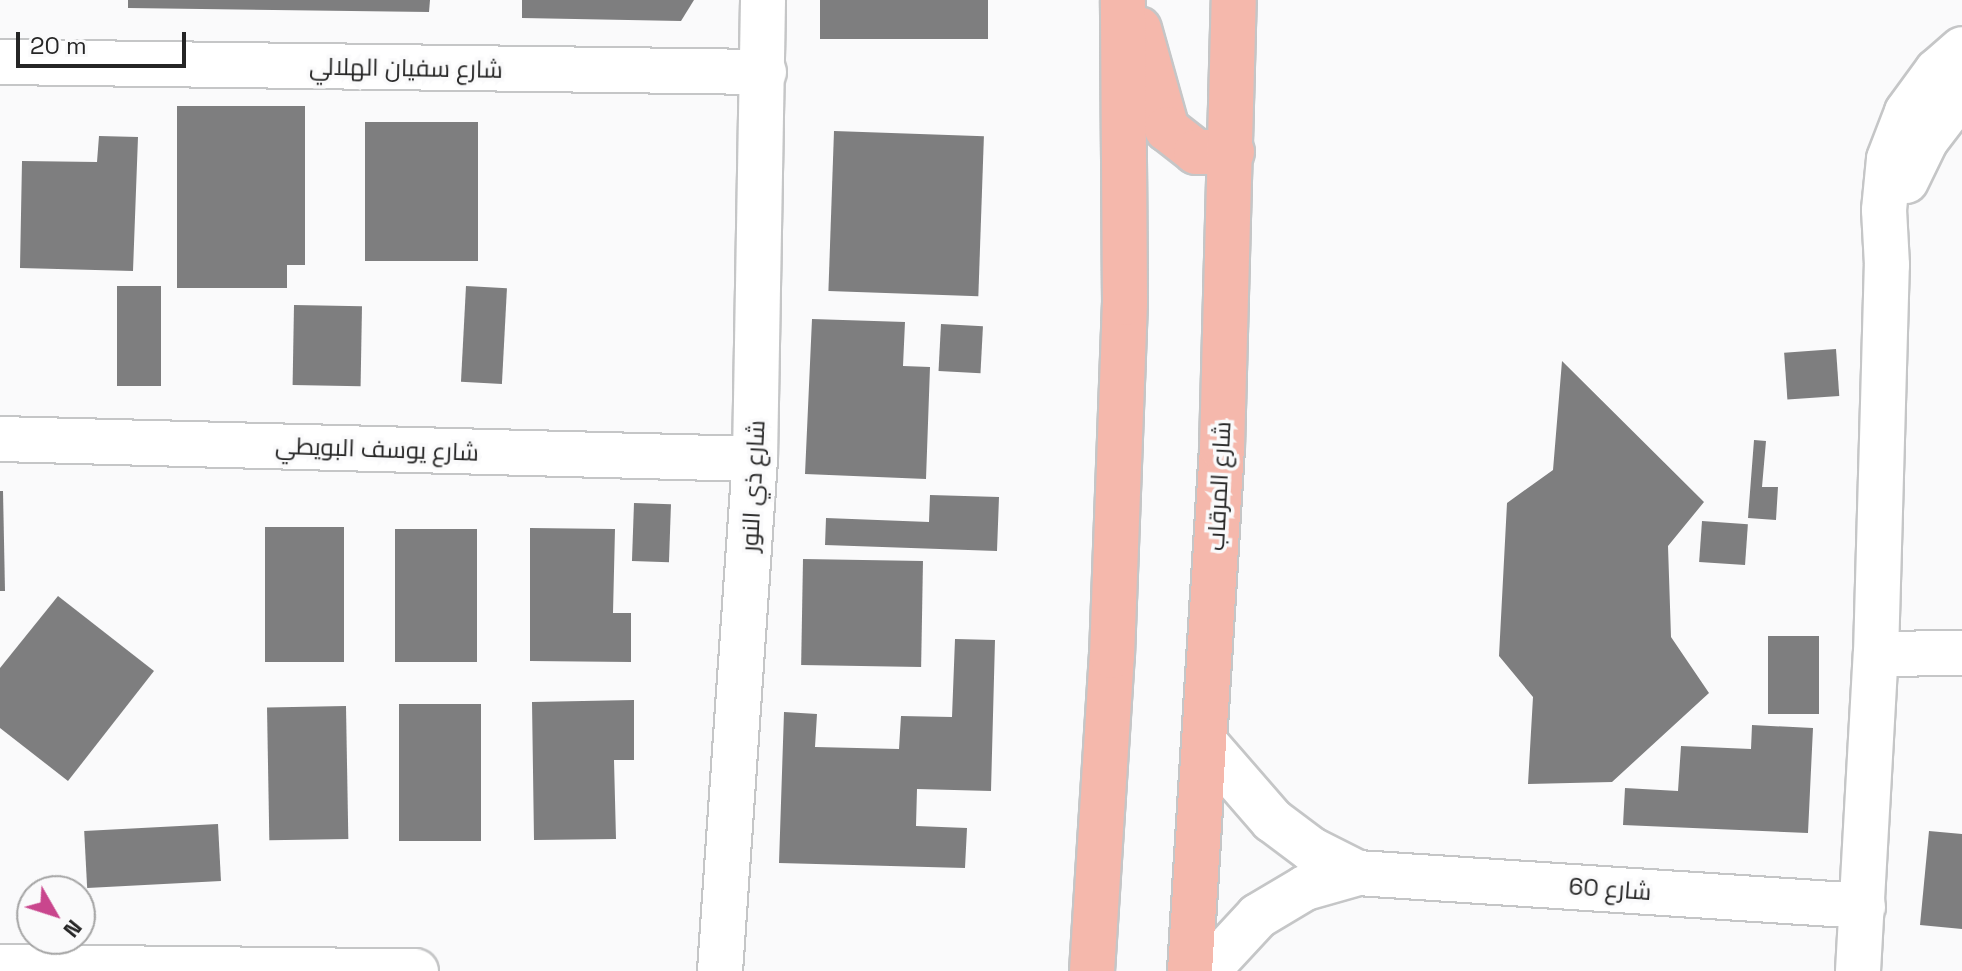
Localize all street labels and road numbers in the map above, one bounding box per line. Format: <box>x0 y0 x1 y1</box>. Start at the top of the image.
street label: شارع سفيان الهلالي <box>309 52 503 84</box>
street label: شارع ذي النور <box>735 419 771 553</box>
street label: شارع المرقاب <box>1201 420 1237 552</box>
street label: شارع يوسف البويطي <box>275 431 479 467</box>
street label: شارع 60 <box>1568 872 1652 906</box>

